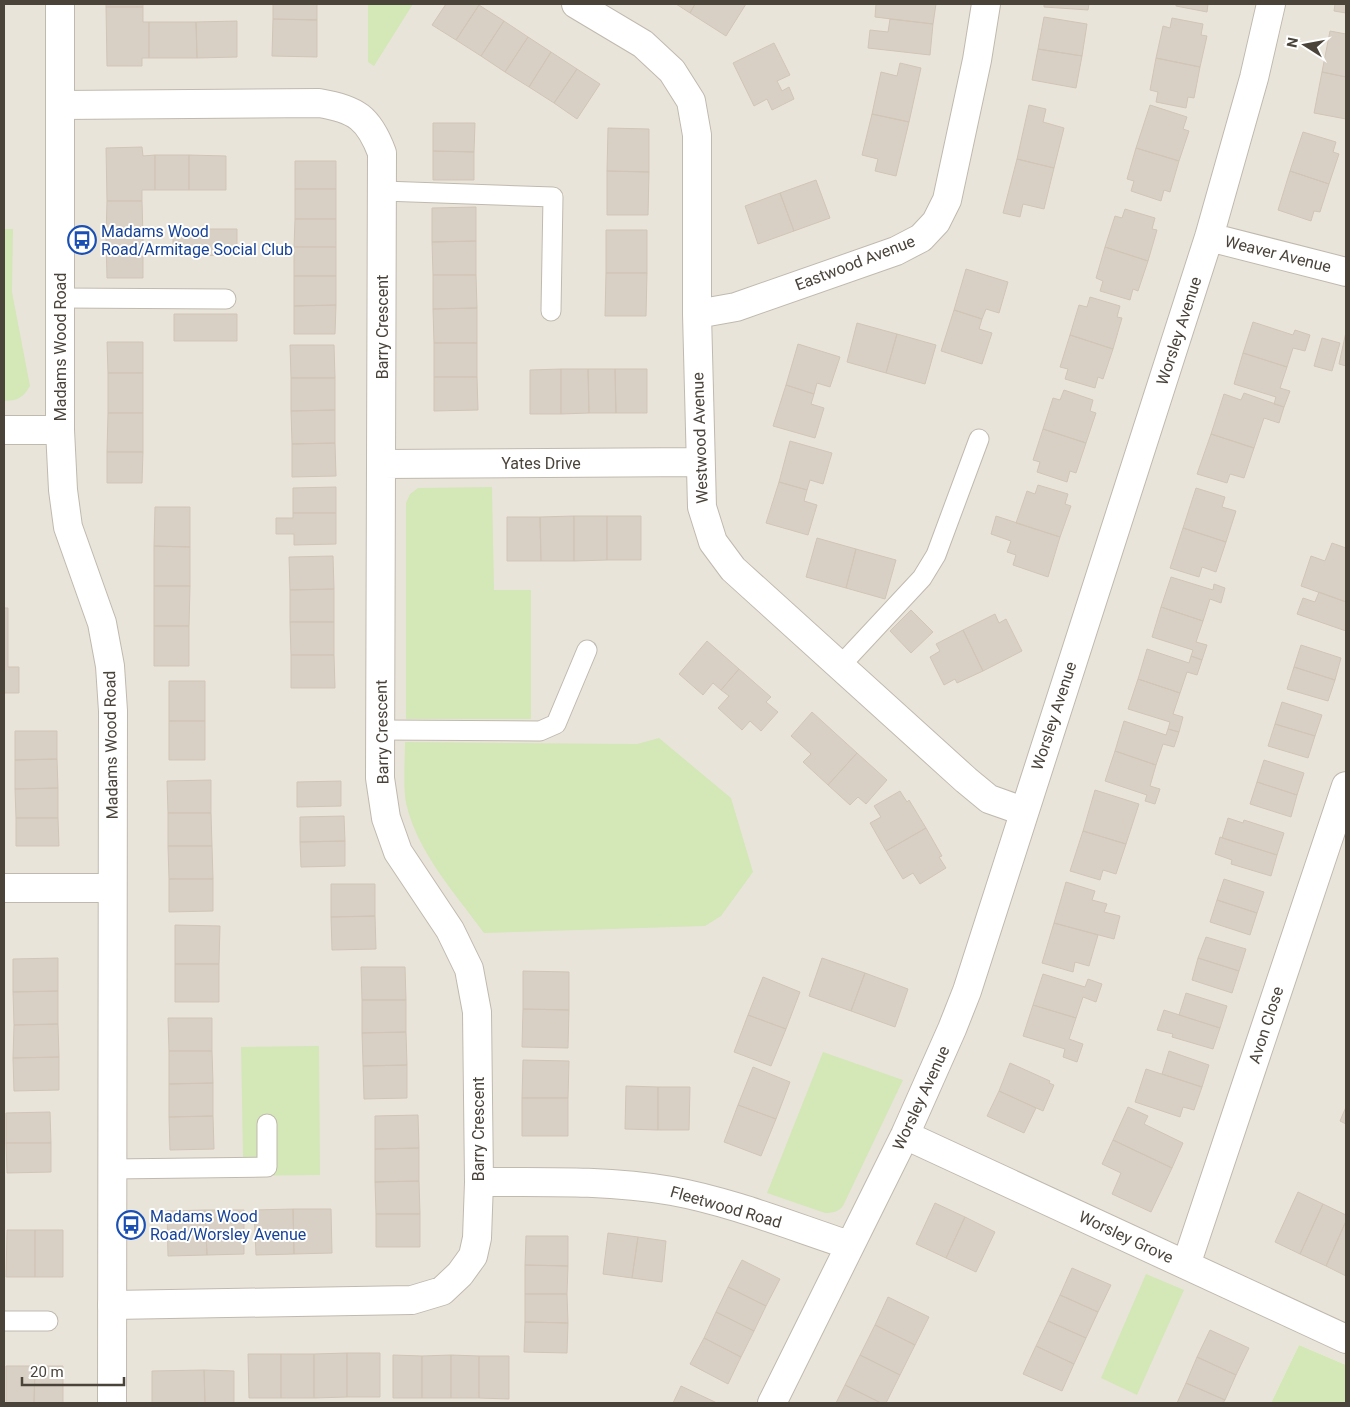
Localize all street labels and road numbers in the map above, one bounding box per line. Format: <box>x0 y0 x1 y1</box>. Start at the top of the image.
street label: Eastwood Avenue <box>792 231 918 295</box>
street label: Weaver Avenue <box>1223 232 1333 276</box>
street label: Madams Wood Road <box>51 273 70 421</box>
street label: Worsley Avenue <box>1153 274 1205 388</box>
street label: Barry Crescent <box>373 275 392 379</box>
street label: Westwood Avenue <box>688 372 712 504</box>
street label: Yates Drive <box>501 454 581 473</box>
street label: Worsley Avenue <box>1028 659 1080 773</box>
street label: Madams Wood Road <box>100 671 122 819</box>
street label: Barry Crescent <box>372 680 392 784</box>
street label: Avon Close <box>1245 984 1287 1066</box>
street label: Worsley Avenue <box>889 1043 953 1153</box>
street label: Barry Crescent <box>469 1077 488 1181</box>
street label: Fleetwood Road <box>668 1182 784 1232</box>
street label: Worsley Grove <box>1076 1207 1176 1267</box>

